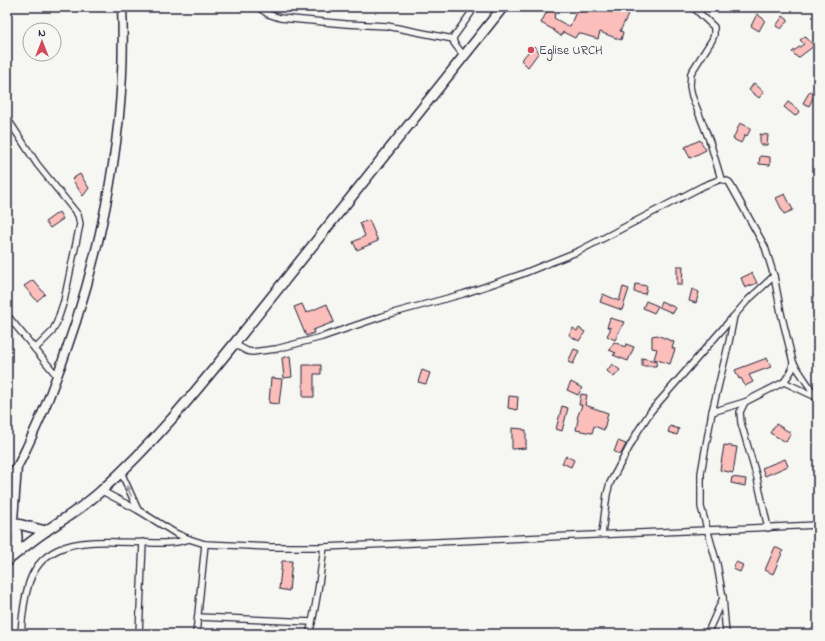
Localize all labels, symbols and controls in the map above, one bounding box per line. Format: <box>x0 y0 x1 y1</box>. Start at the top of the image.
north arrow <box>22 22 62 62</box>
text: N <box>38 25 46 41</box>
place label: Eglise URCH <box>539 41 603 61</box>
marker: Eglise URCH <box>526 45 536 55</box>
one-way arrow <box>126 485 133 497</box>

